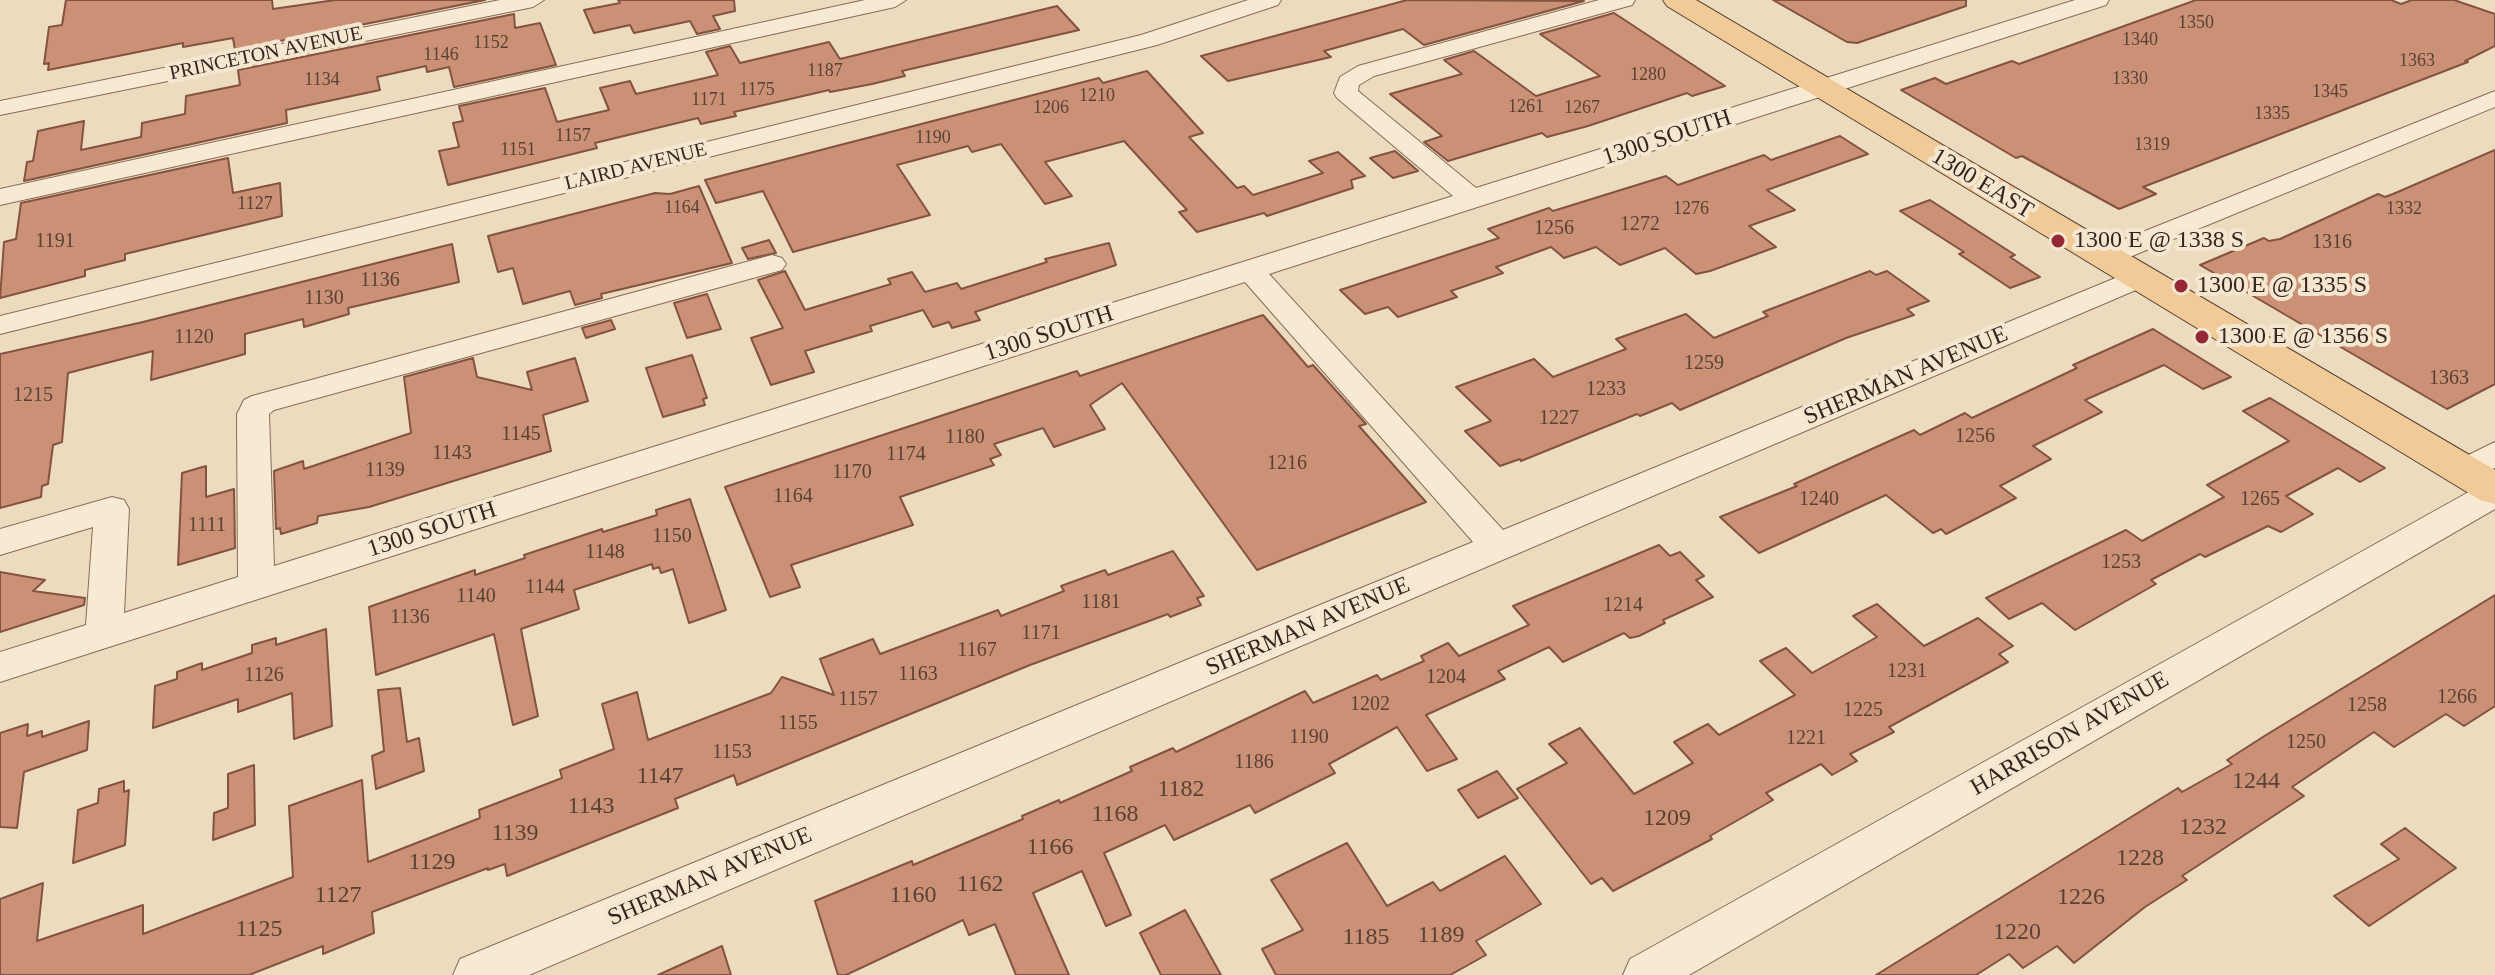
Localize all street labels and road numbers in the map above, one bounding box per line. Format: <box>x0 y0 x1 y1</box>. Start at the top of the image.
street label: PRINCETON AVENUE <box>167 22 365 86</box>
street label: 1300 SOUTH <box>1599 104 1735 172</box>
street label: LAIRD AVENUE <box>562 138 710 196</box>
street label: 1300 EAST <box>1926 142 2038 226</box>
street label: 1300 SOUTH <box>981 300 1117 368</box>
street label: SHERMAN AVENUE <box>1800 320 2012 432</box>
street label: 1300 SOUTH <box>364 496 500 564</box>
street label: SHERMAN AVENUE <box>1202 571 1414 683</box>
street label: HARRISON AVENUE <box>1966 665 2174 803</box>
street label: SHERMAN AVENUE <box>604 821 816 933</box>

